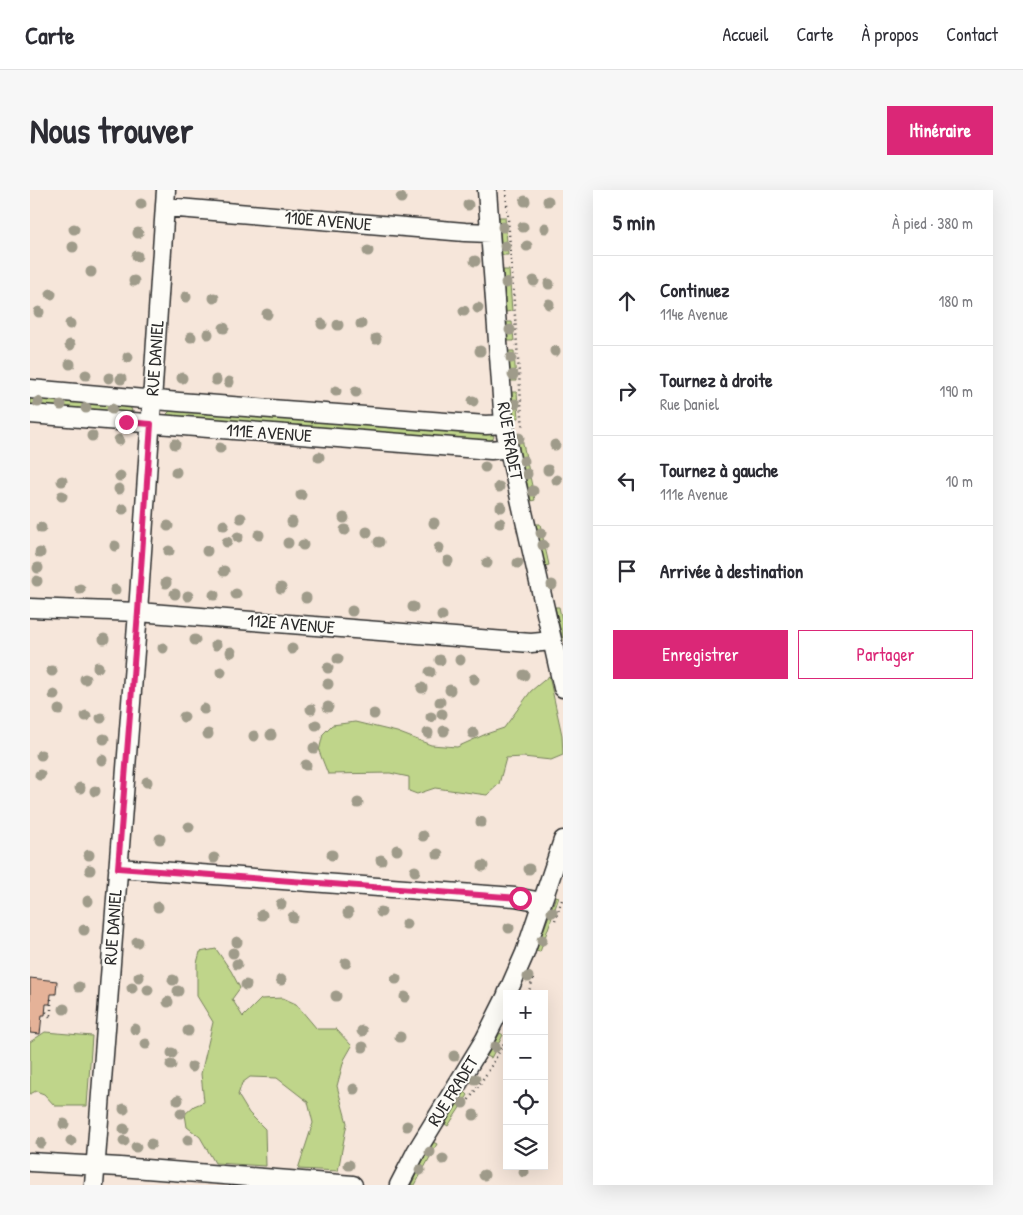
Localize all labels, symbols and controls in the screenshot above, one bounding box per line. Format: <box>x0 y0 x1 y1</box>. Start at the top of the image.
text: Carte <box>25 19 75 51</box>
text: Accueil <box>722 22 768 47</box>
text: Carte <box>796 22 834 47</box>
text: À propos <box>862 22 918 47</box>
text: Contact <box>946 22 998 47</box>
button: Itinéraire <box>887 106 993 155</box>
text: Nous trouver <box>30 107 193 154</box>
street label: 110E AVENUE <box>283 204 373 237</box>
text: 5 min <box>613 208 655 237</box>
text: À pied · 380 m <box>892 212 973 234</box>
text: Continuez <box>660 277 729 303</box>
icon: ahead <box>613 287 641 315</box>
text: 180 m <box>939 290 973 312</box>
text: 114e Avenue <box>660 303 728 325</box>
street label: RUE DANIEL <box>139 319 170 397</box>
text: Tournez à droite <box>660 367 773 393</box>
icon: right <box>613 377 641 405</box>
text: 190 m <box>940 380 973 402</box>
text: Rue Daniel <box>660 393 719 415</box>
street label: RUE FRADET <box>491 400 530 482</box>
route end <box>115 411 138 434</box>
street label: 111E AVENUE <box>225 417 313 448</box>
text: Tournez à gauche <box>660 457 778 483</box>
icon: left <box>613 467 641 495</box>
text: 10 m <box>945 470 973 492</box>
text: 111e Avenue <box>660 483 728 505</box>
icon: arrive <box>613 557 641 585</box>
text: Arrivée à destination <box>660 558 803 584</box>
street label: 112E AVENUE <box>246 607 336 640</box>
button: Enregistrer <box>613 630 788 679</box>
button: Partager <box>798 630 973 679</box>
route start <box>509 887 532 910</box>
street label: RUE DANIEL <box>97 888 128 966</box>
map controls <box>503 990 548 1170</box>
button: + <box>503 990 548 1035</box>
button: − <box>503 1035 548 1080</box>
street label: RUE FRADET <box>421 1050 484 1131</box>
button: locate <box>503 1080 548 1125</box>
button: layers <box>503 1125 548 1170</box>

